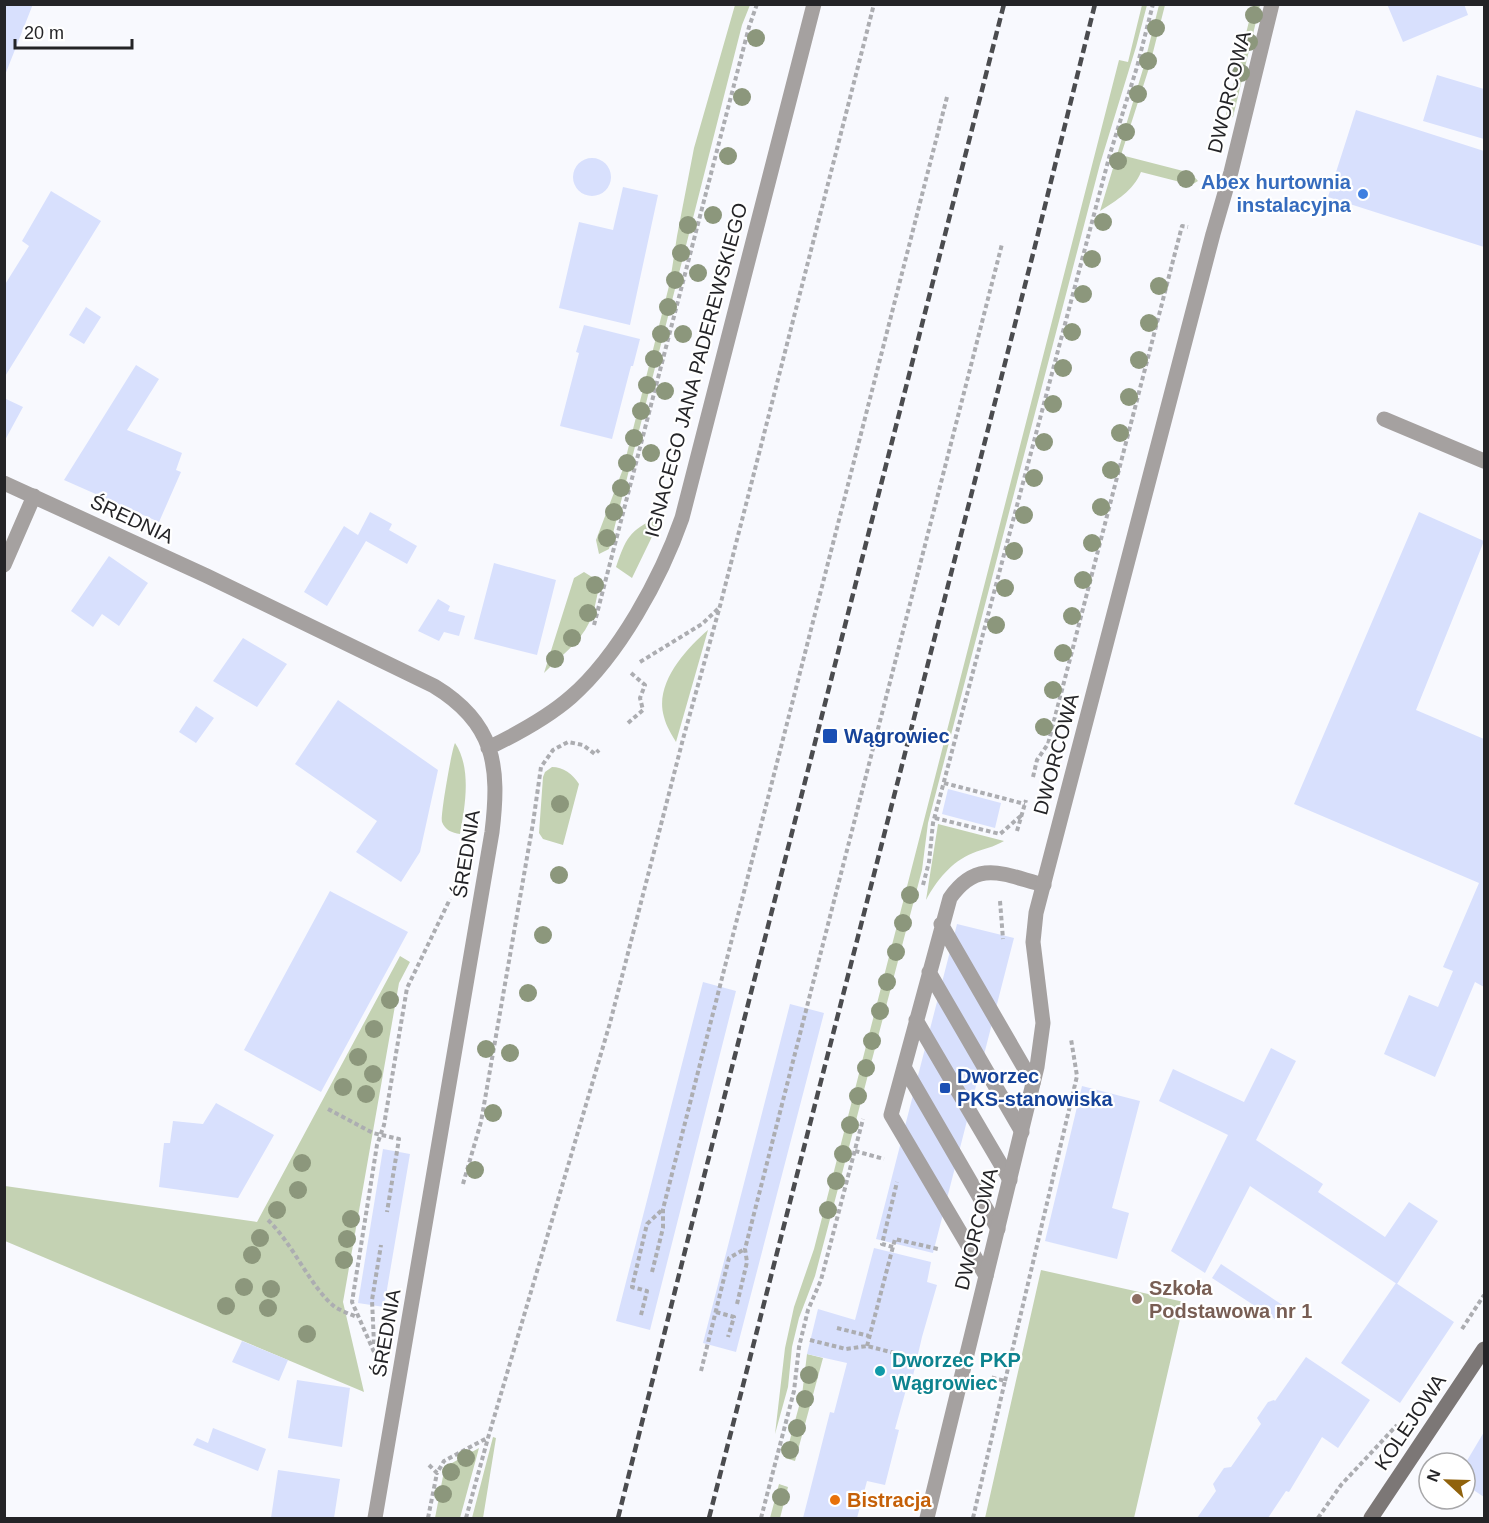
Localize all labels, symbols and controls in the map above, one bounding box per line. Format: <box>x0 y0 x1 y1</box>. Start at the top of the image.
scale bar <box>15 12 132 50</box>
text: 20 m <box>24 23 64 43</box>
street label: DWORCOWA <box>1203 28 1255 155</box>
place label: Abex hurtownia instalacyjna <box>1201 171 1352 216</box>
marker: Abex hurtownia instalacyjna <box>1356 187 1370 201</box>
street label: IGNACEGO JANA PADEREWSKIEGO <box>641 200 751 540</box>
street label: ŚREDNIA <box>87 489 178 548</box>
street label: DWORCOWA <box>1029 690 1083 817</box>
place label: Wągrowiec <box>844 725 950 747</box>
marker: Wągrowiec <box>821 727 839 745</box>
street label: ŚREDNIA <box>447 808 484 900</box>
place label: Dworzec PKS-stanowiska <box>957 1065 1113 1110</box>
marker: Dworzec PKS-stanowiska <box>938 1081 952 1095</box>
street label: DWORCOWA <box>950 1165 1002 1292</box>
place label: Szkoła Podstawowa nr 1 <box>1149 1277 1312 1322</box>
street label: ŚREDNIA <box>366 1286 405 1379</box>
marker: Szkoła Podstawowa nr 1 <box>1130 1292 1144 1306</box>
place label: Dworzec PKP Wągrowiec <box>892 1349 1021 1394</box>
marker: Dworzec PKP Wągrowiec <box>873 1364 887 1378</box>
street label: KOLEJOWA <box>1370 1370 1450 1474</box>
north arrow <box>1417 1451 1477 1511</box>
text: N <box>1424 1467 1444 1484</box>
place label: Bistracja <box>847 1489 932 1511</box>
marker: Bistracja <box>828 1493 842 1507</box>

